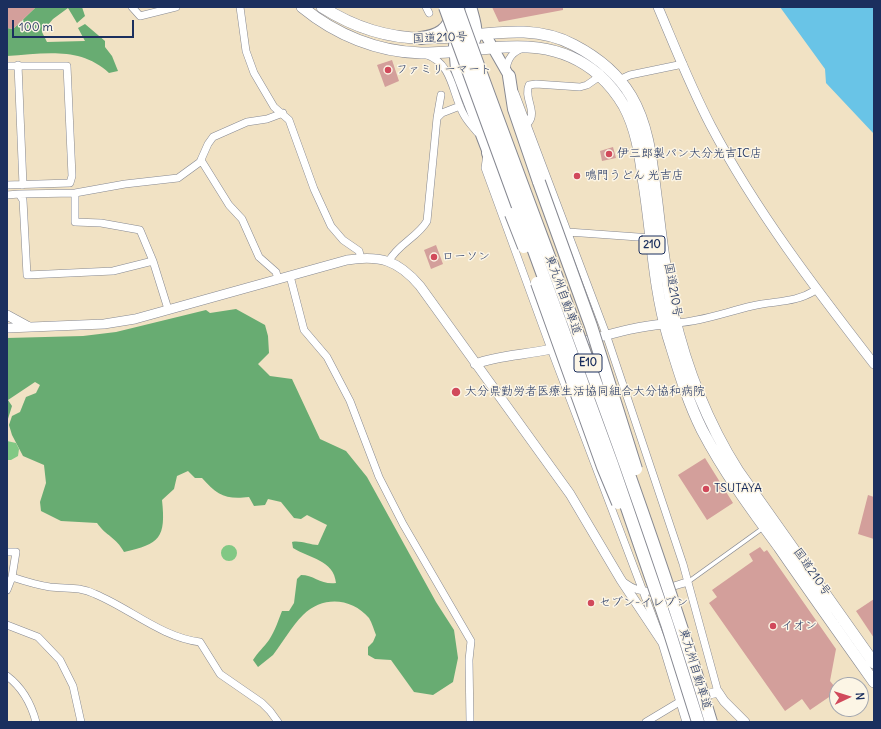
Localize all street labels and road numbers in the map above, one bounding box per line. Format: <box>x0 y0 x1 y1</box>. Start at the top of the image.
street label: 国道210号 <box>412 30 468 46</box>
road number: 210 <box>639 236 665 254</box>
street label: 東九州自動車道 <box>542 253 584 337</box>
street label: 国道210号 <box>661 262 685 318</box>
road number: E10 <box>574 354 602 372</box>
street label: 国道210号 <box>790 545 834 599</box>
street label: 東九州自動車道 <box>676 627 714 711</box>

